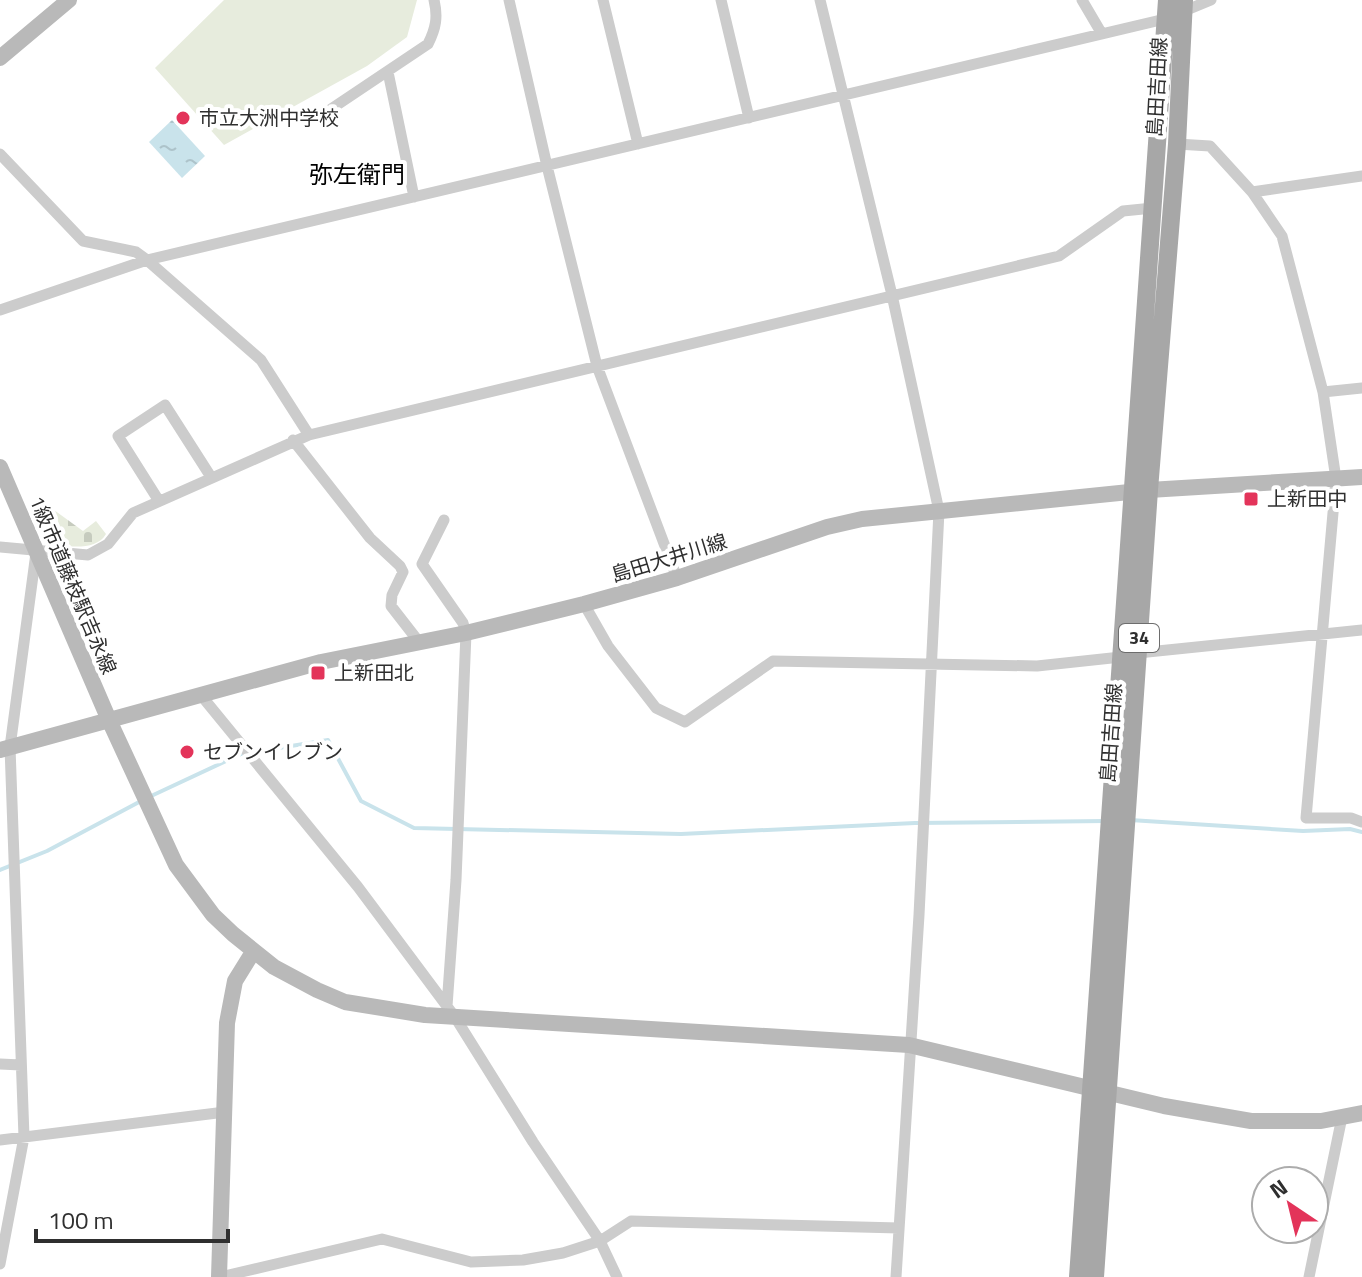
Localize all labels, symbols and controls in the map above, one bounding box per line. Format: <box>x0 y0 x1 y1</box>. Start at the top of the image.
street label: 島田吉田線 <box>1138 36 1175 138</box>
place label: 市立大洲中学校 <box>199 102 339 133</box>
marker: 市立大洲中学校 <box>174 109 192 127</box>
district label: 弥左衛門 <box>309 156 405 192</box>
place label: 上新田中 <box>1267 483 1347 514</box>
marker: 上新田中 <box>1242 490 1260 508</box>
street label: 1級市道藤枝駅吉永線 <box>22 491 125 679</box>
street label: 島田大井川線 <box>607 525 731 590</box>
road number: 34 <box>1119 624 1159 652</box>
place label: 上新田北 <box>334 657 414 688</box>
marker: 上新田北 <box>309 664 327 682</box>
street label: 島田吉田線 <box>1092 682 1129 784</box>
place label: セブンイレブン <box>203 736 343 767</box>
marker: セブンイレブン <box>178 743 196 761</box>
north arrow <box>1250 1165 1330 1245</box>
text: N <box>1263 1170 1295 1207</box>
scale bar <box>36 1193 228 1243</box>
text: 100 m <box>48 1202 114 1238</box>

